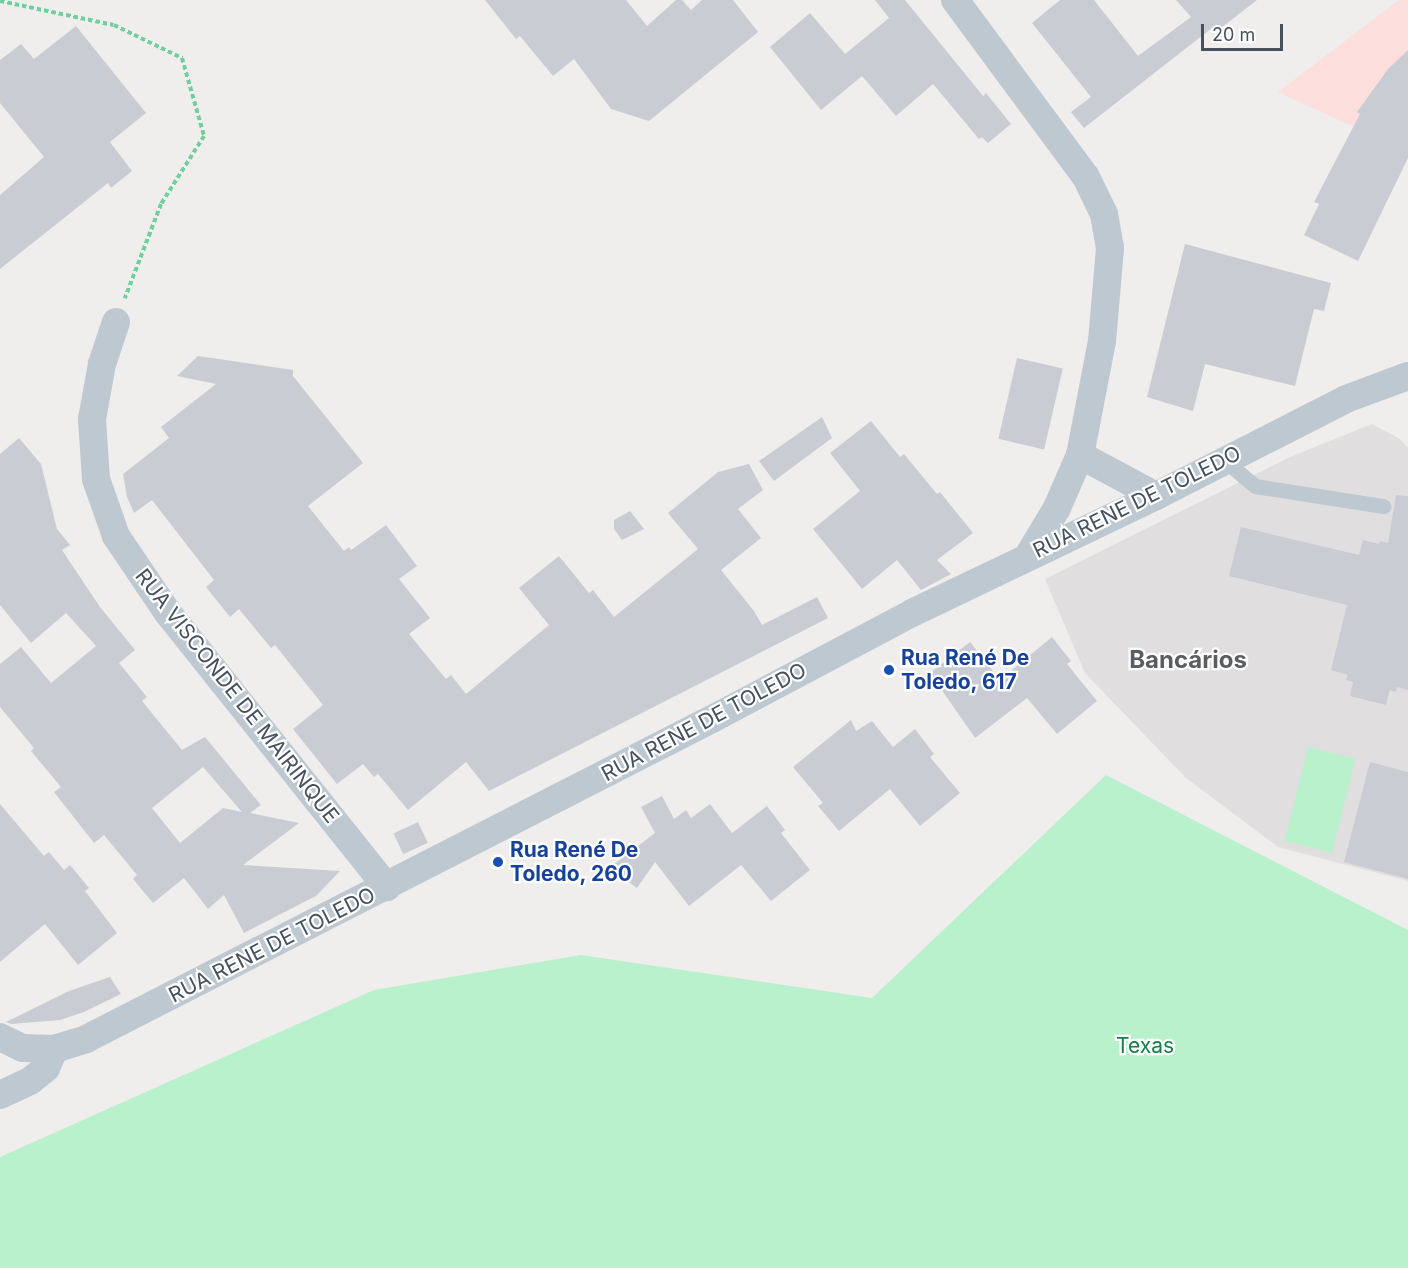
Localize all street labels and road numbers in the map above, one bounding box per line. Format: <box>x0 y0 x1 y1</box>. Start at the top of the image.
street label: RUA RENE DE TOLEDO <box>1029 441 1245 563</box>
street label: RUA VISCONDE DE MAIRINQUE <box>130 564 344 828</box>
street label: RUA RENE DE TOLEDO <box>597 657 811 787</box>
street label: RUA RENE DE TOLEDO <box>165 882 379 1008</box>

